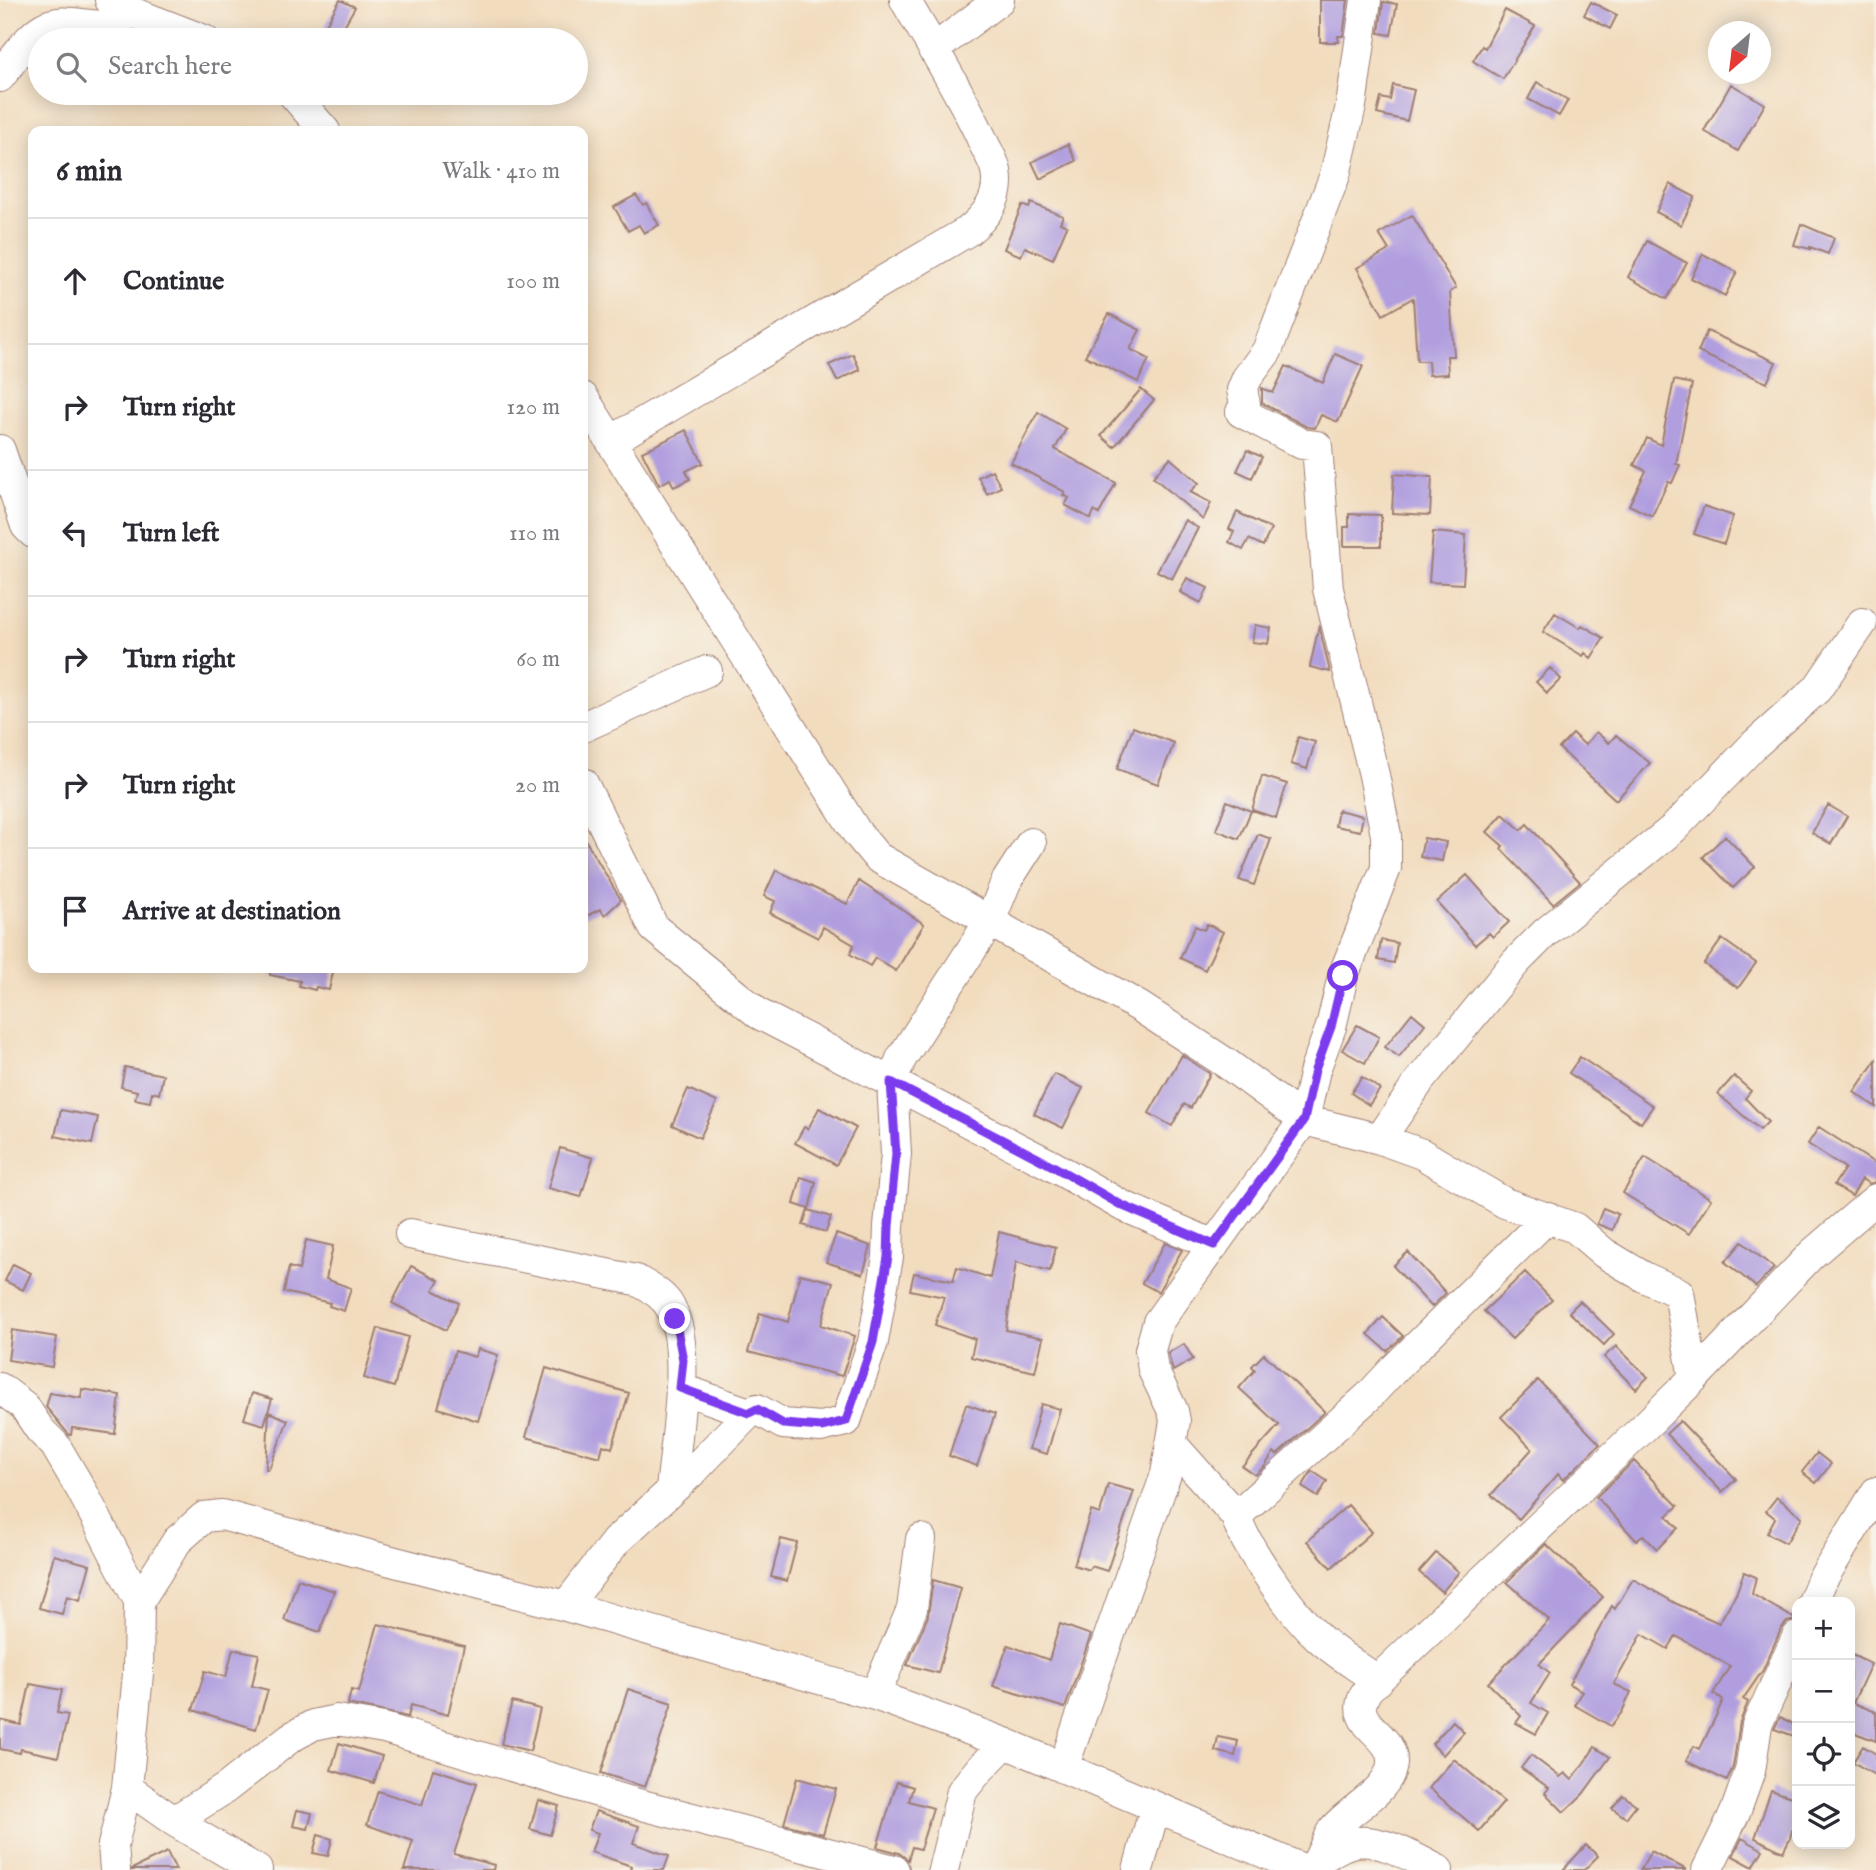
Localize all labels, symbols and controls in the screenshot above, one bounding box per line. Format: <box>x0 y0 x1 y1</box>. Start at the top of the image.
north arrow <box>1708 21 1771 84</box>
search box <box>28 28 588 105</box>
icon: search <box>52 48 90 86</box>
text: Search here <box>108 50 232 83</box>
text: 6 min <box>56 153 122 191</box>
text: Walk · 410 m <box>442 157 560 186</box>
icon: ahead <box>56 262 94 300</box>
text: Continue <box>123 265 224 298</box>
text: 100 m <box>506 267 560 296</box>
icon: right <box>56 388 94 426</box>
text: Turn right <box>123 391 236 424</box>
text: 120 m <box>507 393 560 422</box>
icon: left <box>56 514 94 552</box>
text: Turn left <box>123 517 220 550</box>
text: 110 m <box>509 519 560 548</box>
icon: right <box>56 640 94 678</box>
text: Turn right <box>123 643 236 676</box>
text: 60 m <box>516 645 560 674</box>
icon: right <box>56 766 94 804</box>
text: Turn right <box>123 769 236 802</box>
text: 20 m <box>515 771 560 800</box>
icon: arrive <box>56 892 94 930</box>
text: Arrive at destination <box>123 895 341 928</box>
route start <box>1327 960 1358 991</box>
route end <box>659 1303 690 1334</box>
map controls <box>1792 1597 1855 1849</box>
button: + <box>1792 1597 1855 1660</box>
button: − <box>1792 1660 1855 1723</box>
button: locate <box>1792 1723 1855 1786</box>
button: layers <box>1792 1786 1855 1849</box>

